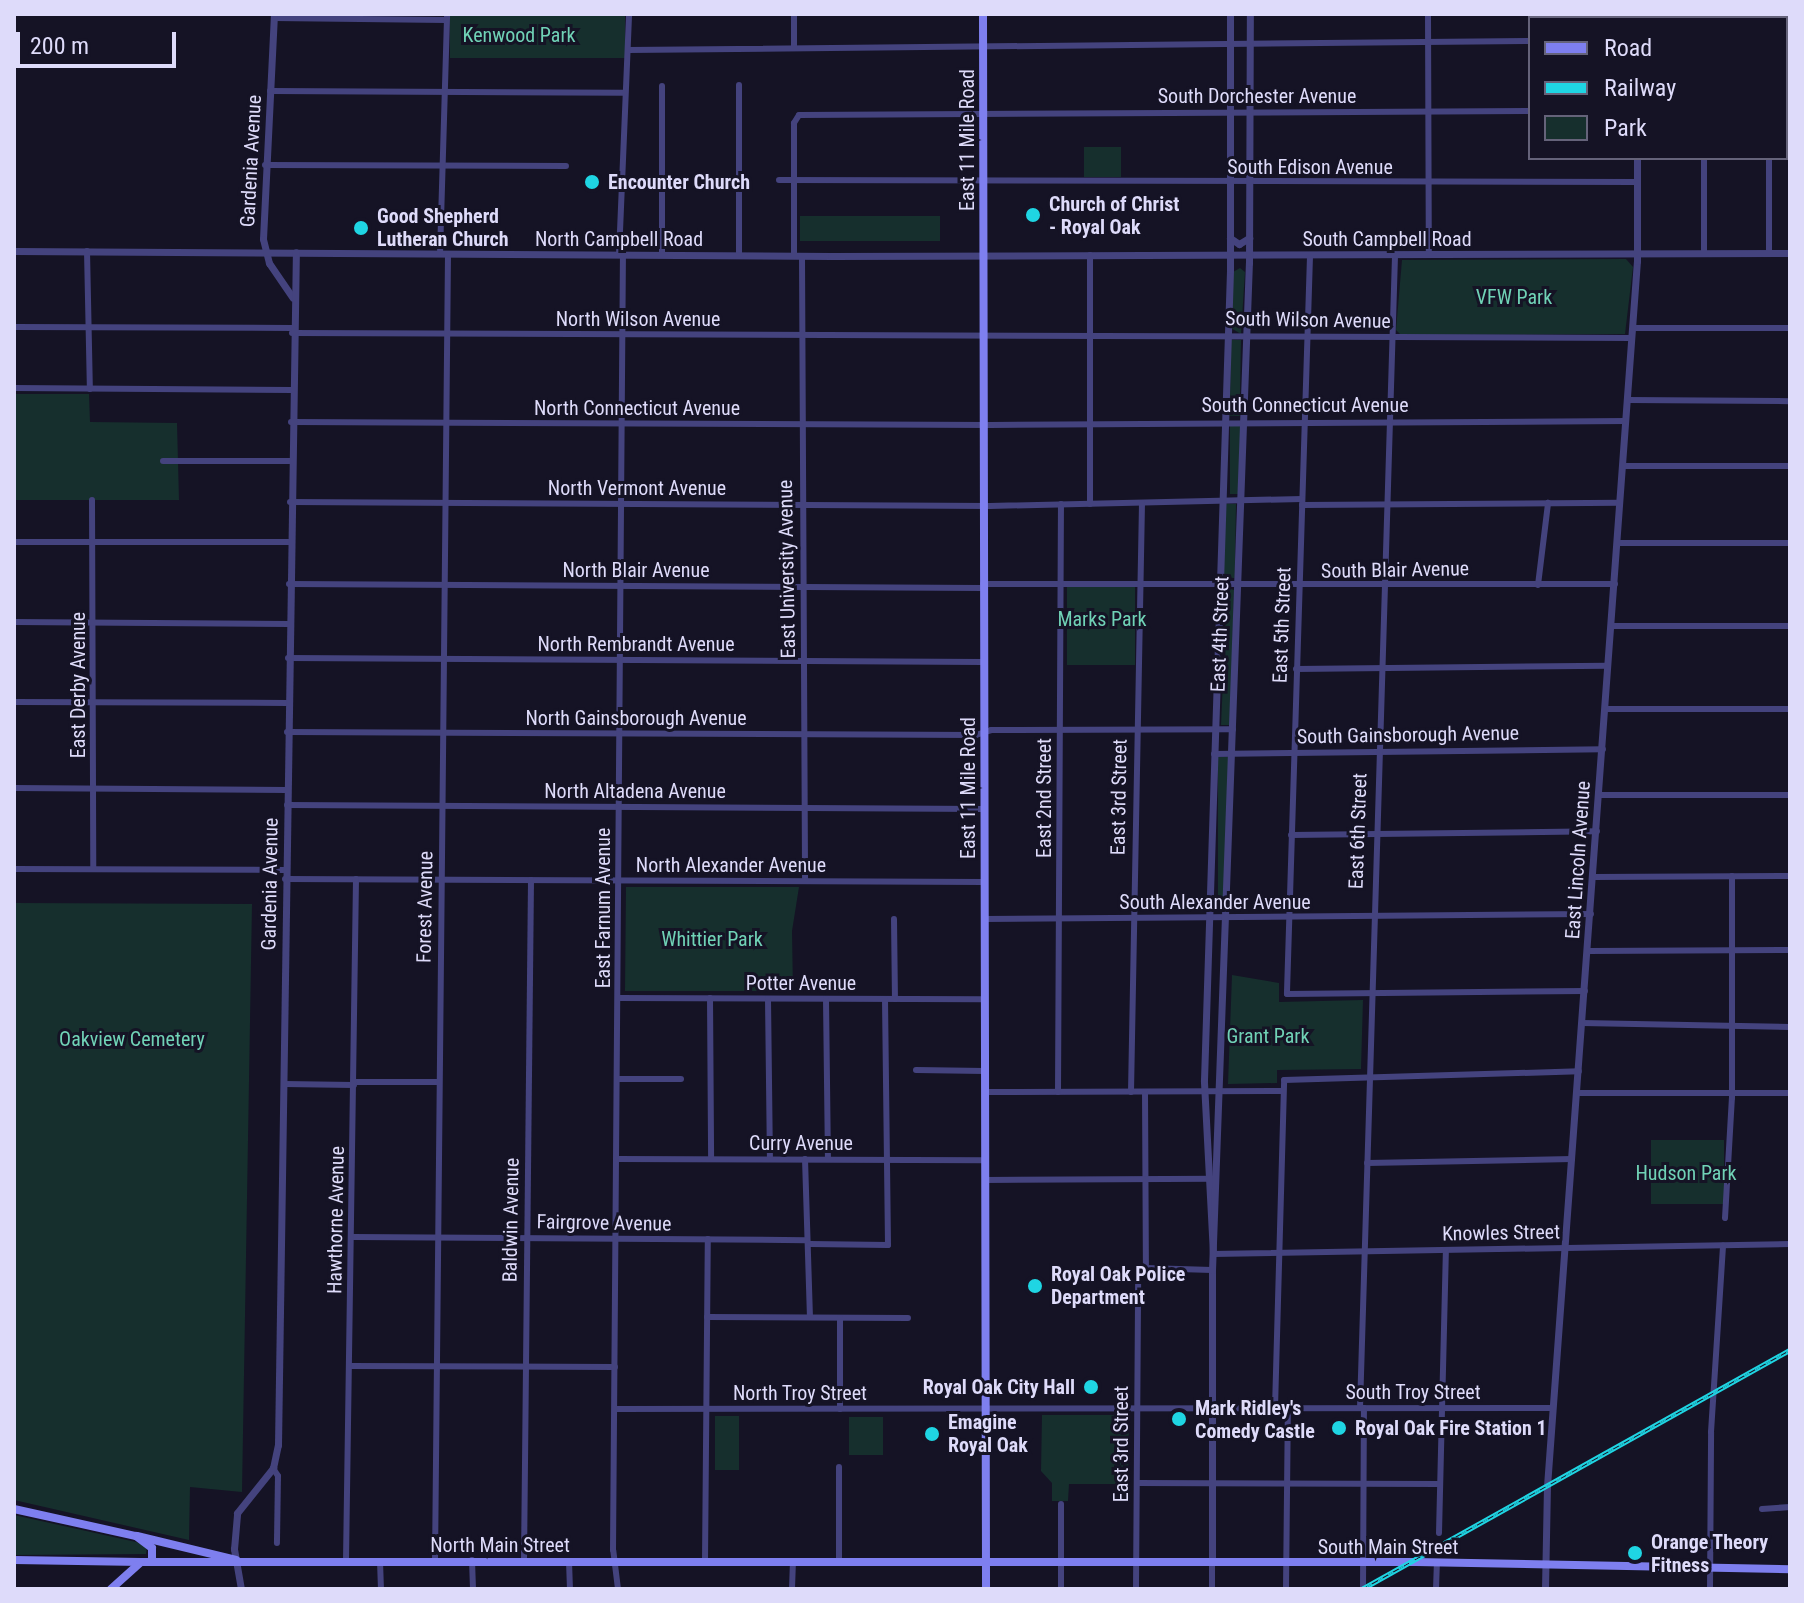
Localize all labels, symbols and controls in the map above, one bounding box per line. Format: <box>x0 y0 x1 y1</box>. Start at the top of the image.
scale bar <box>20 16 180 66</box>
legend <box>1528 16 1788 160</box>
park label: Kenwood Park <box>463 23 575 47</box>
text: 200 m <box>30 32 89 60</box>
text: Road <box>1604 34 1652 62</box>
street label: East 11 Mile Road <box>955 69 979 211</box>
text: Railway <box>1604 74 1676 102</box>
street label: South Dorchester Avenue <box>1158 84 1356 108</box>
street label: Gardenia Avenue <box>236 94 266 228</box>
text: Park <box>1604 114 1647 142</box>
street label: South Edison Avenue <box>1227 155 1393 179</box>
place label: Encounter Church <box>608 170 750 194</box>
marker: Encounter Church <box>583 173 601 191</box>
place label: Church of Christ - Royal Oak <box>1049 192 1179 239</box>
place label: Good Shepherd Lutheran Church <box>377 204 509 251</box>
marker: Church of Christ - Royal Oak <box>1024 206 1042 224</box>
marker: Good Shepherd Lutheran Church <box>352 219 370 237</box>
street label: North Campbell Road <box>535 227 703 251</box>
street label: South Campbell Road <box>1302 227 1472 251</box>
park label: VFW Park <box>1476 285 1552 309</box>
street label: North Wilson Avenue <box>556 307 720 331</box>
street label: South Wilson Avenue <box>1225 307 1391 333</box>
street label: South Connecticut Avenue <box>1201 393 1409 417</box>
street label: North Connecticut Avenue <box>534 396 740 420</box>
street label: North Vermont Avenue <box>548 476 726 500</box>
street label: East University Avenue <box>773 479 801 659</box>
street label: South Blair Avenue <box>1321 557 1469 583</box>
street label: North Blair Avenue <box>562 558 710 582</box>
street label: East 5th Street <box>1268 567 1296 683</box>
street label: East 4th Street <box>1206 576 1234 692</box>
park label: Marks Park <box>1057 607 1147 631</box>
street label: East Derby Avenue <box>66 612 90 758</box>
street label: North Rembrandt Avenue <box>537 632 735 656</box>
street label: North Gainsborough Avenue <box>525 706 747 730</box>
street label: East 11 Mile Road <box>956 717 980 859</box>
street label: South Gainsborough Avenue <box>1297 721 1519 749</box>
street label: East 2nd Street <box>1032 738 1056 858</box>
street label: East 3rd Street <box>1106 739 1132 855</box>
street label: East 6th Street <box>1344 773 1372 889</box>
street label: North Altadena Avenue <box>544 779 726 803</box>
street label: East Lincoln Avenue <box>1560 780 1596 940</box>
street label: Gardenia Avenue <box>257 817 283 951</box>
street label: East Farnum Avenue <box>591 828 615 988</box>
street label: Forest Avenue <box>412 851 438 963</box>
street label: North Alexander Avenue <box>636 853 826 877</box>
street label: South Alexander Avenue <box>1119 890 1311 914</box>
park label: Whittier Park <box>661 927 763 951</box>
street label: Potter Avenue <box>746 971 856 995</box>
park label: Grant Park <box>1227 1024 1309 1048</box>
park label: Oakview Cemetery <box>59 1027 205 1051</box>
street label: Curry Avenue <box>749 1131 853 1155</box>
street label: Hawthorne Avenue <box>323 1146 349 1294</box>
street label: Baldwin Avenue <box>498 1158 524 1282</box>
park label: Hudson Park <box>1635 1161 1737 1185</box>
street label: Fairgrove Avenue <box>536 1210 672 1236</box>
street label: Knowles Street <box>1442 1220 1560 1246</box>
place label: Royal Oak Police Department <box>1051 1262 1185 1309</box>
marker: Royal Oak Police Department <box>1026 1277 1044 1295</box>
place label: Royal Oak City Hall <box>923 1375 1075 1399</box>
marker: Royal Oak City Hall <box>1082 1378 1100 1396</box>
street label: South Troy Street <box>1345 1380 1481 1404</box>
street label: North Troy Street <box>733 1381 867 1405</box>
street label: East 3rd Street <box>1109 1386 1133 1502</box>
place label: Mark Ridley's Comedy Castle <box>1195 1396 1315 1443</box>
place label: Emagine Royal Oak <box>948 1410 1028 1457</box>
marker: Mark Ridley's Comedy Castle <box>1170 1410 1188 1428</box>
place label: Royal Oak Fire Station 1 <box>1355 1416 1547 1440</box>
marker: Royal Oak Fire Station 1 <box>1330 1419 1348 1437</box>
marker: Emagine Royal Oak <box>923 1425 941 1443</box>
place label: Orange Theory Fitness <box>1651 1530 1769 1577</box>
street label: North Main Street <box>430 1533 570 1557</box>
street label: South Main Street <box>1318 1535 1458 1559</box>
marker: Orange Theory Fitness <box>1626 1544 1644 1562</box>

